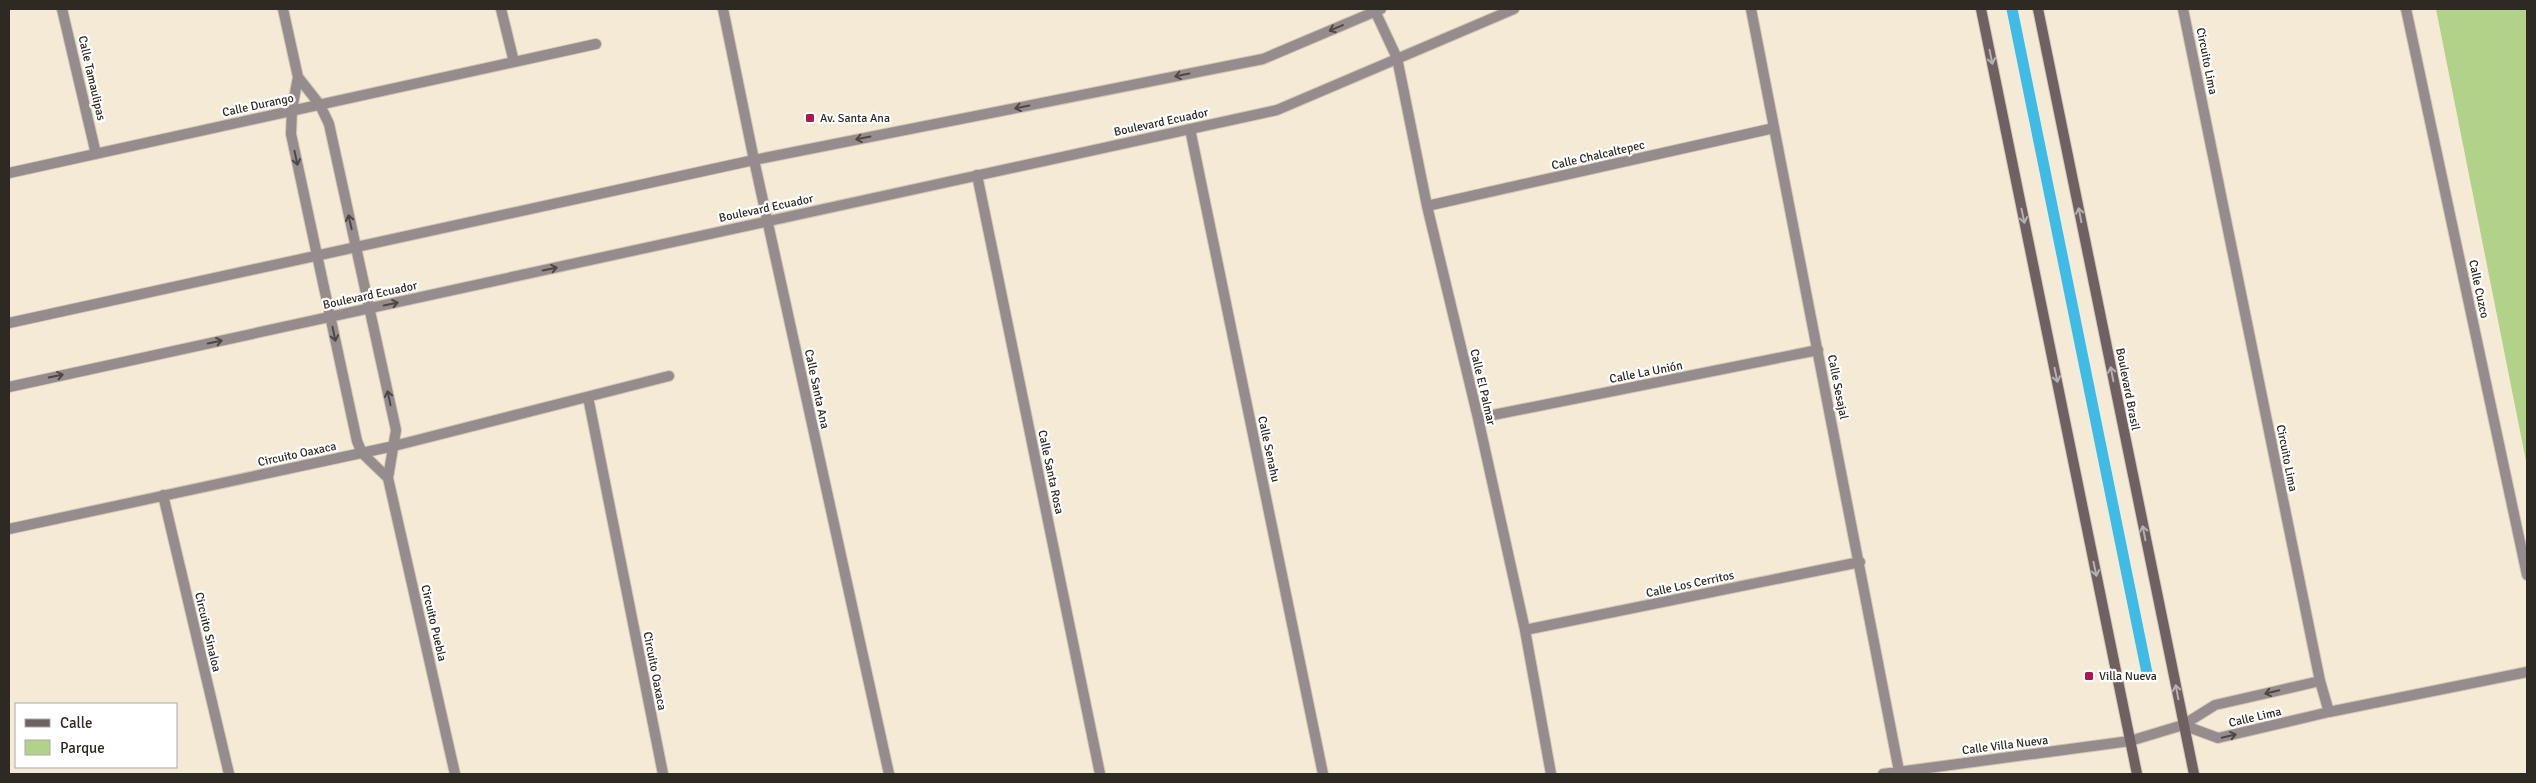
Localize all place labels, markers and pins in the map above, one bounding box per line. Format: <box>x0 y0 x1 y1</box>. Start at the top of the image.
place label: Av. Santa Ana <box>820 111 890 126</box>
marker: Av. Santa Ana <box>804 112 816 124</box>
place label: Villa Nueva <box>2099 669 2157 684</box>
marker: Villa Nueva <box>2083 670 2095 682</box>

